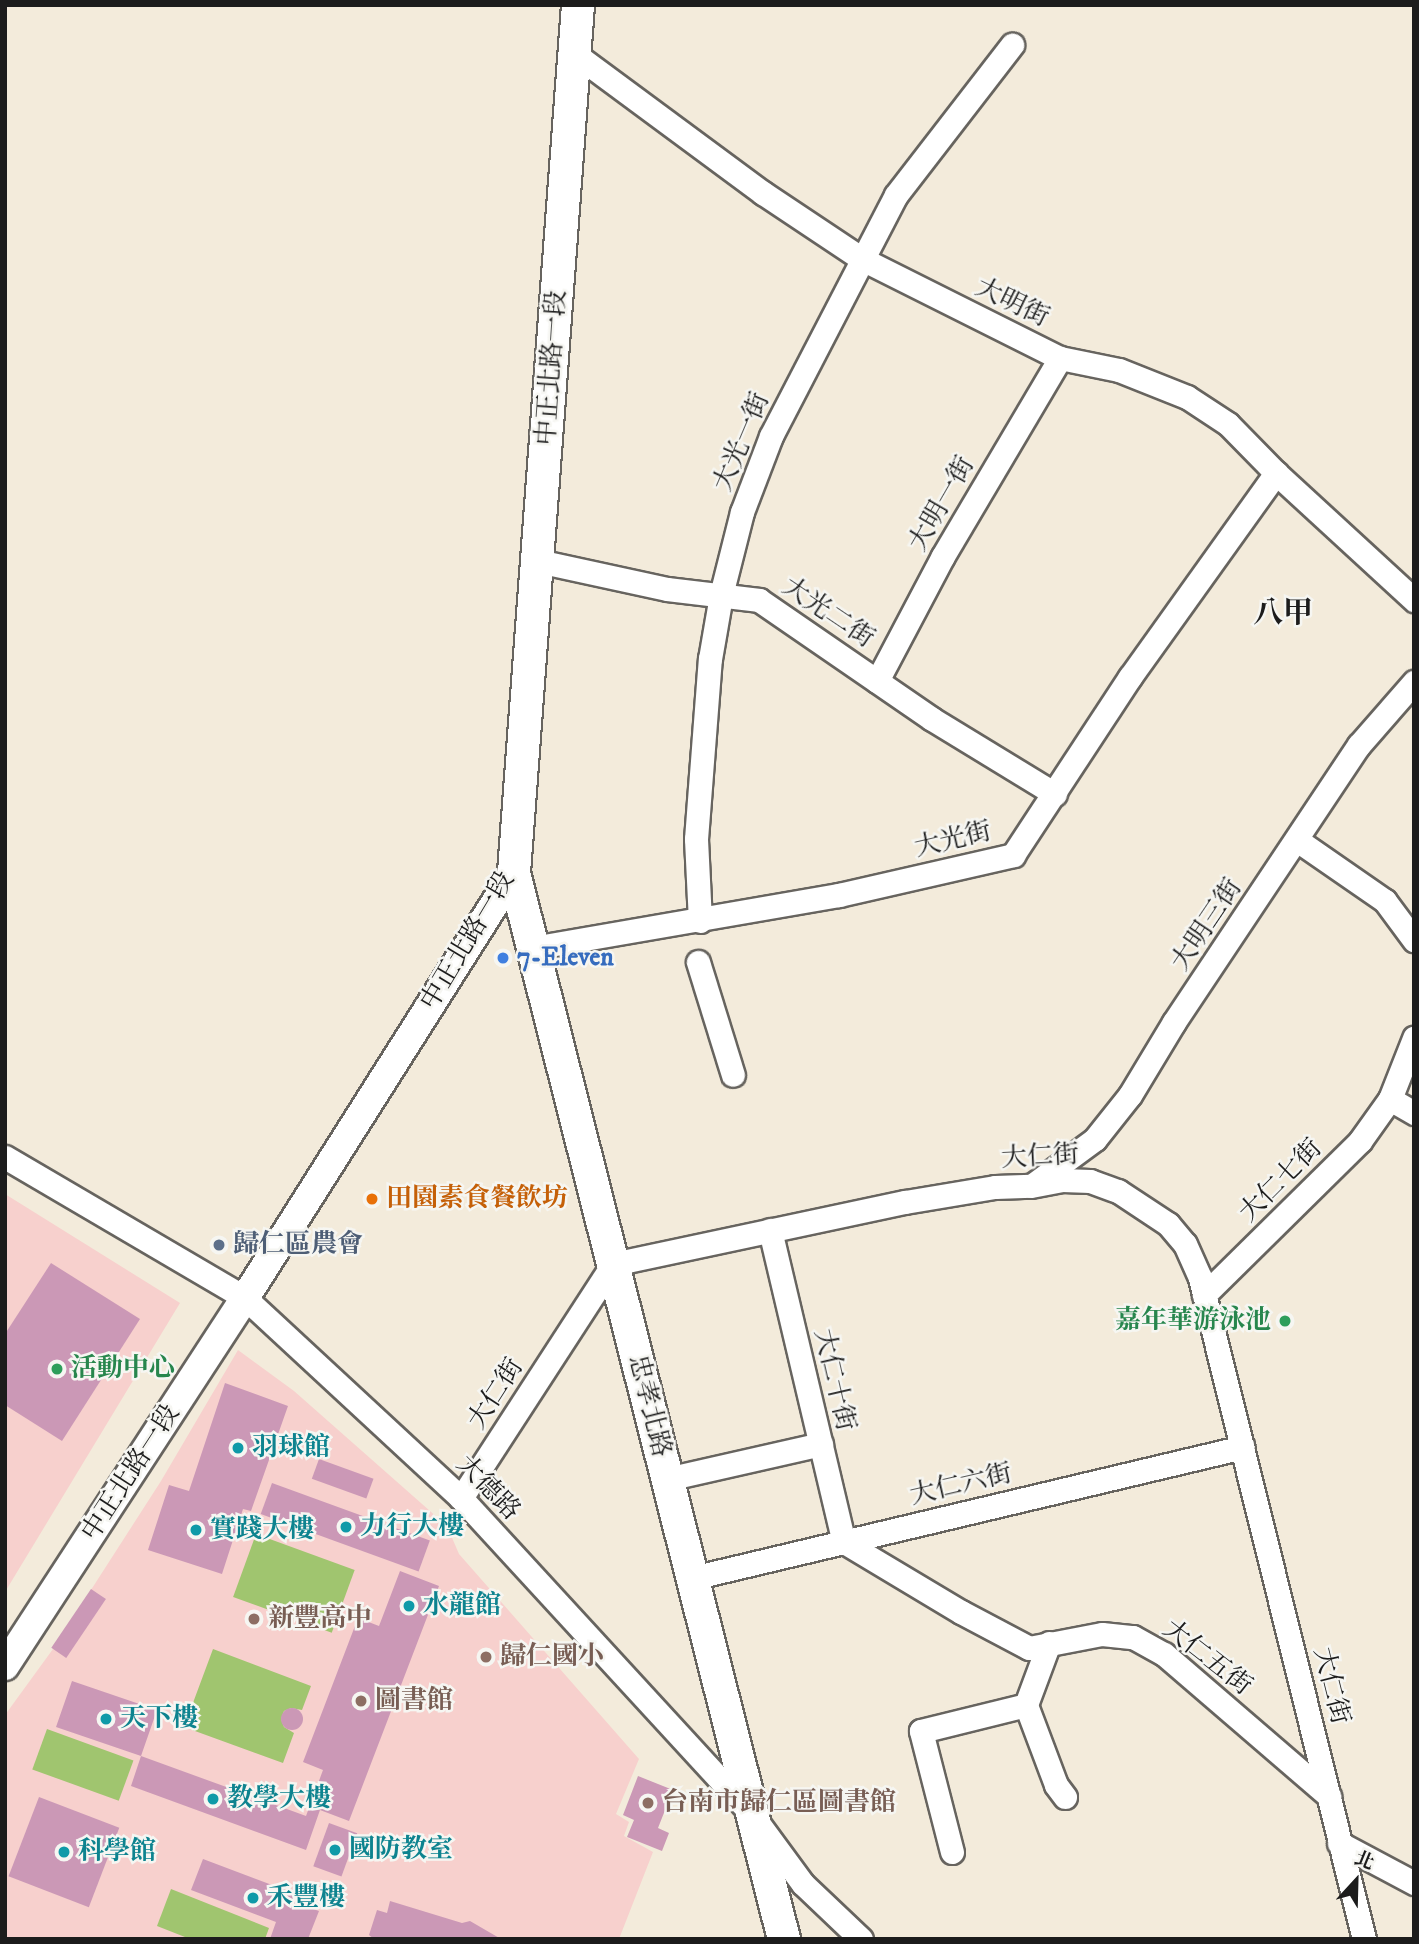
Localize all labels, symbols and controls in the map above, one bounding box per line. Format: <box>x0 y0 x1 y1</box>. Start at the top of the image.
street label: 大明街 <box>970 272 1054 334</box>
street label: 中正北路一段 <box>531 289 573 447</box>
street label: 大光一街 <box>707 388 777 496</box>
street label: 大明一街 <box>902 451 982 557</box>
street label: 大光二街 <box>776 571 880 655</box>
district label: 八甲 <box>1253 596 1313 632</box>
street label: 大光街 <box>911 816 995 864</box>
street label: 中正北路一段 <box>414 866 522 1016</box>
street label: 大明三街 <box>1165 873 1249 977</box>
place label: 7-Eleven <box>517 942 614 974</box>
marker: 7-Eleven <box>495 950 511 966</box>
street label: 大仁七街 <box>1233 1133 1329 1229</box>
street label: 大仁街 <box>1000 1139 1080 1175</box>
place label: 田園素食餐飲坊 <box>386 1183 568 1215</box>
marker: 田園素食餐飲坊 <box>364 1191 380 1207</box>
place label: 歸仁區農會 <box>233 1229 363 1261</box>
marker: 歸仁區農會 <box>211 1237 227 1253</box>
place label: 嘉年華游泳池 <box>1115 1305 1271 1337</box>
marker: 嘉年華游泳池 <box>1277 1313 1293 1329</box>
street label: 大仁十街 <box>807 1326 861 1434</box>
street label: 忠孝北路 <box>621 1352 677 1460</box>
place label: 活動中心 <box>71 1353 175 1385</box>
street label: 大仁街 <box>462 1353 530 1435</box>
marker: 活動中心 <box>49 1361 65 1377</box>
street label: 中正北路一段 <box>75 1399 187 1547</box>
place label: 羽球館 <box>252 1432 330 1464</box>
marker: 羽球館 <box>230 1440 246 1456</box>
street label: 大德路 <box>450 1449 526 1527</box>
street label: 大仁六街 <box>907 1458 1015 1512</box>
place label: 力行大樓 <box>360 1511 464 1543</box>
place label: 實踐大樓 <box>210 1514 314 1546</box>
marker: 力行大樓 <box>338 1519 354 1535</box>
marker: 實踐大樓 <box>188 1522 204 1538</box>
place label: 水龍館 <box>423 1590 501 1622</box>
marker: 水龍館 <box>401 1598 417 1614</box>
place label: 新豐高中 <box>268 1603 372 1635</box>
marker: 新豐高中 <box>246 1611 262 1627</box>
street label: 大仁五街 <box>1156 1614 1258 1702</box>
place label: 歸仁國小 <box>500 1641 604 1673</box>
street label: 大仁街 <box>1306 1644 1356 1728</box>
marker: 歸仁國小 <box>478 1649 494 1665</box>
place label: 圖書館 <box>375 1685 453 1717</box>
marker: 圖書館 <box>353 1693 369 1709</box>
place label: 天下樓 <box>120 1703 198 1735</box>
marker: 天下樓 <box>98 1711 114 1727</box>
place label: 教學大樓 <box>227 1783 331 1815</box>
place label: 台南市歸仁區圖書館 <box>662 1787 896 1819</box>
marker: 教學大樓 <box>205 1791 221 1807</box>
marker: 台南市歸仁區圖書館 <box>640 1795 656 1811</box>
place label: 國防教室 <box>349 1834 453 1866</box>
place label: 科學館 <box>78 1836 156 1868</box>
marker: 國防教室 <box>327 1842 343 1858</box>
marker: 科學館 <box>56 1844 72 1860</box>
north arrow <box>1321 1846 1391 1916</box>
text: 北 <box>1351 1847 1377 1875</box>
place label: 禾豐樓 <box>267 1882 345 1914</box>
marker: 禾豐樓 <box>245 1890 261 1906</box>

